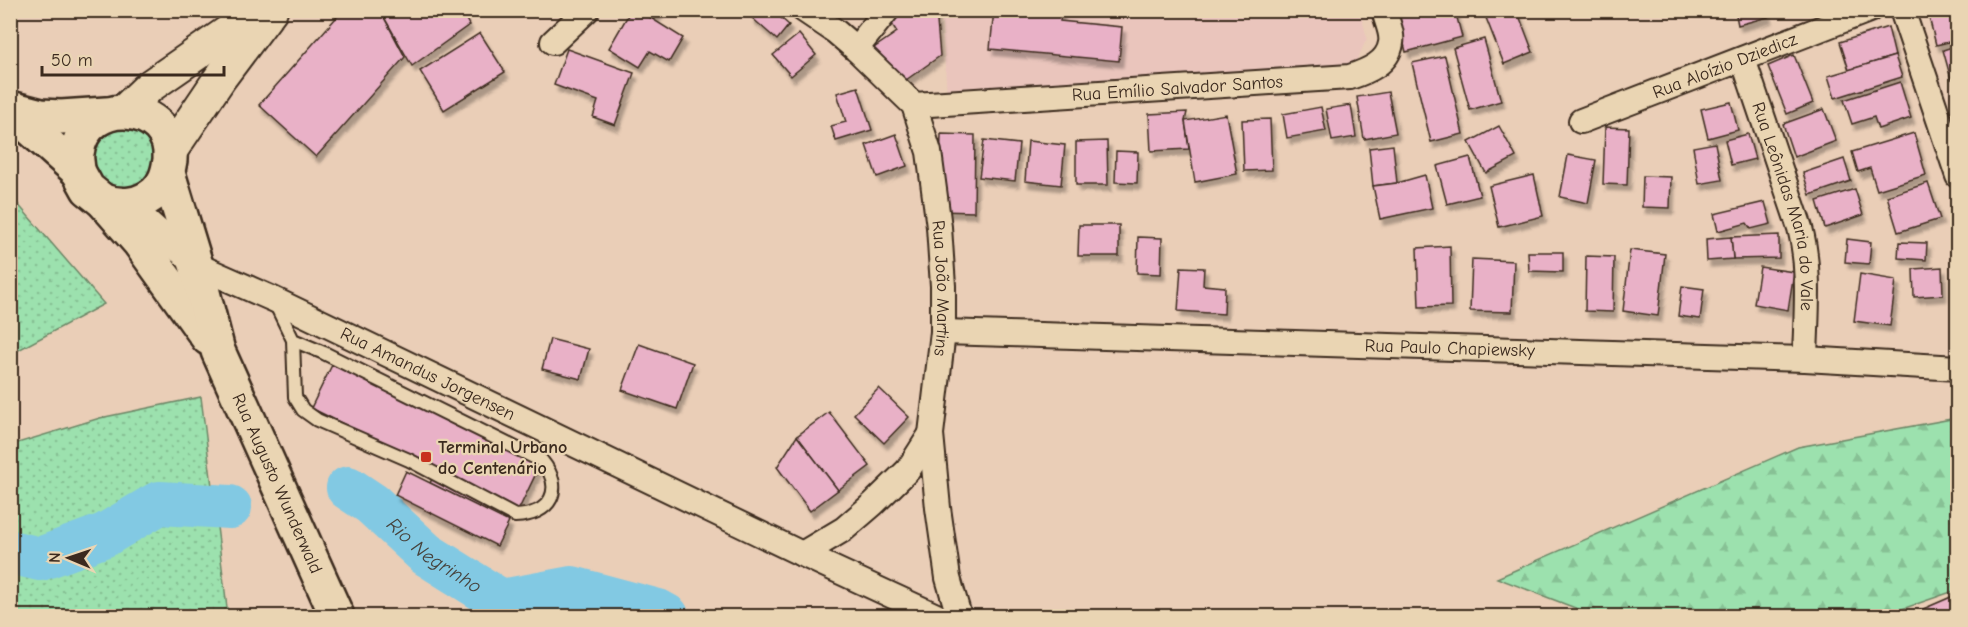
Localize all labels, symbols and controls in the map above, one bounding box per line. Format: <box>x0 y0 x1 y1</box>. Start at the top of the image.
street label: Rua Aloízio Dziedicz <box>1649 28 1800 103</box>
scale bar <box>42 39 224 77</box>
text: 50 m <box>51 50 93 71</box>
street label: Rua Emílio Salvador Santos <box>1071 71 1284 105</box>
street label: Rua Leônidas Maria do Vale <box>1748 99 1818 311</box>
street label: Rua João Martins <box>928 219 954 357</box>
street label: Rua Amandus Jorgensen <box>337 323 519 425</box>
street label: Rua Paulo Chapiewsky <box>1364 335 1536 361</box>
street label: Rua Augusto Wunderwald <box>228 390 327 577</box>
place label: Terminal Urbano do Centenário <box>438 437 567 479</box>
marker: Terminal Urbano do Centenário <box>419 450 433 464</box>
water label: Rio Negrinho <box>382 513 486 598</box>
north arrow <box>39 528 99 588</box>
text: N <box>46 552 64 563</box>

